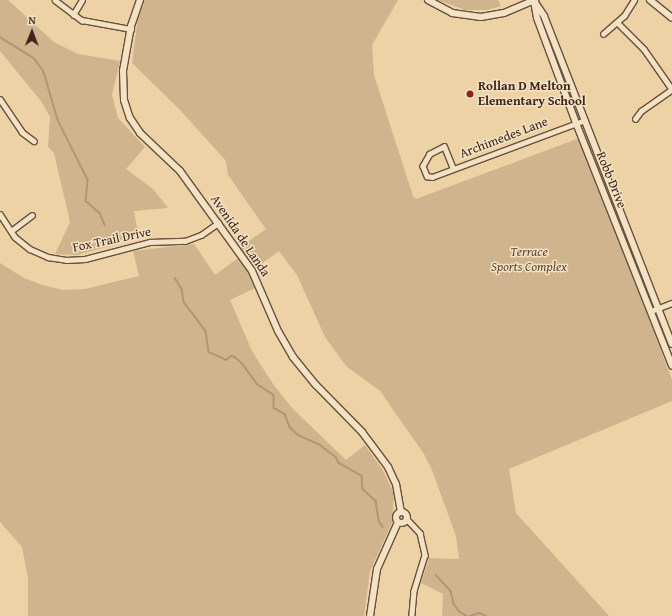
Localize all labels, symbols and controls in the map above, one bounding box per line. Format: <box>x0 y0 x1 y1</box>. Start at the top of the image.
north arrow <box>12 12 52 52</box>
text: N <box>28 12 36 28</box>
place label: Rollan D Melton Elementary School <box>478 79 586 110</box>
marker: Rollan D Melton Elementary School <box>465 89 475 99</box>
street label: Archimedes Lane <box>458 114 550 162</box>
street label: Robb Drive <box>593 149 629 211</box>
street label: Avenida de Landa <box>207 192 273 280</box>
street label: Fox Trail Drive <box>71 224 153 256</box>
park label: Terrace Sports Complex <box>491 245 567 276</box>

